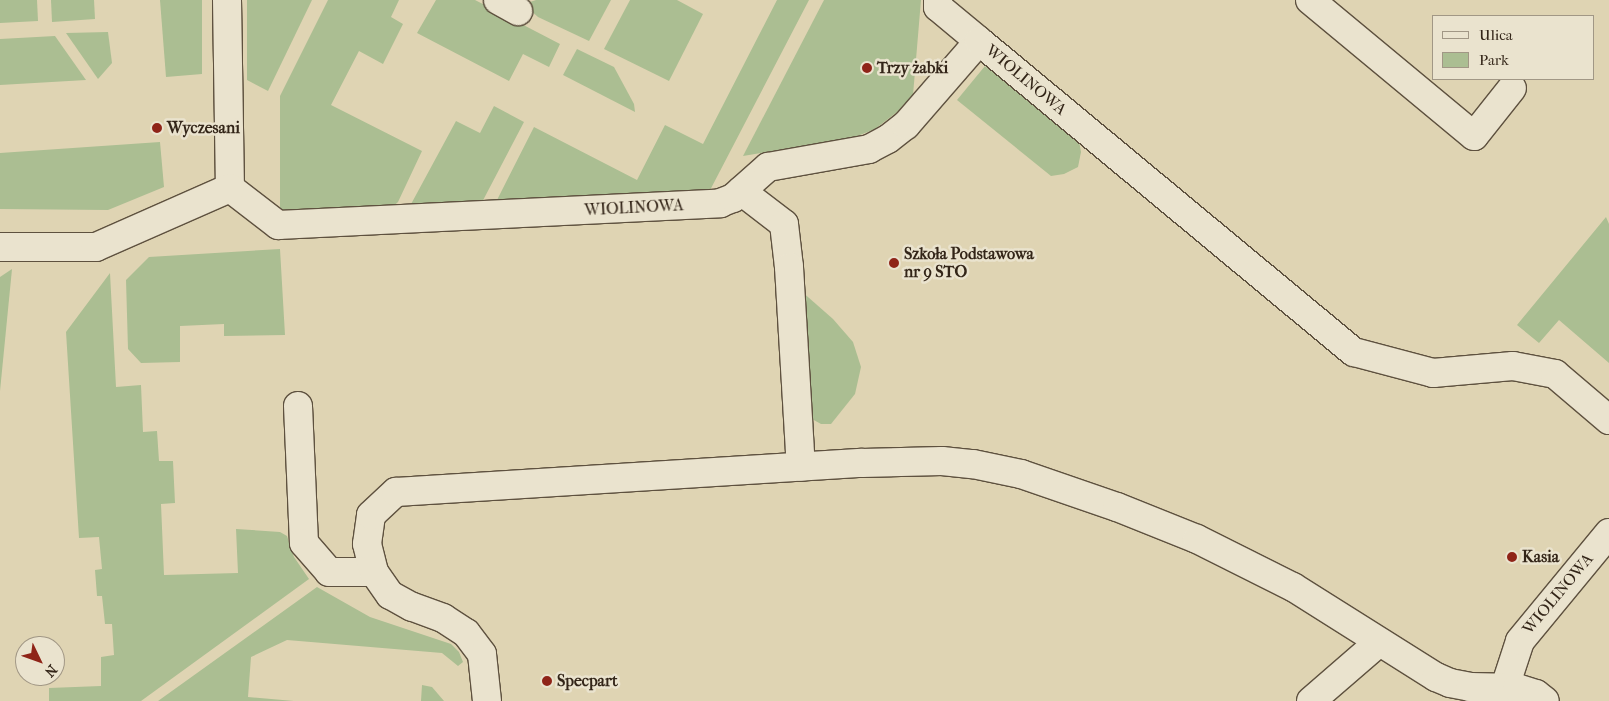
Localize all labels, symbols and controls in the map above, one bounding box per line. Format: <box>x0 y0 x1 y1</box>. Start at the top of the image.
legend <box>1432 15 1594 80</box>
text: Ulica <box>1479 26 1513 44</box>
street label: WIOLINOWA <box>982 41 1070 119</box>
text: Park <box>1479 51 1509 69</box>
place label: Trzy żabki <box>877 58 948 78</box>
marker: Trzy żabki <box>861 62 873 74</box>
place label: Wyczesani <box>167 118 240 138</box>
marker: Wyczesani <box>151 122 163 134</box>
street label: WIOLINOWA <box>584 196 684 220</box>
place label: Szkoła Podstawowa nr 9 STO <box>904 244 1034 282</box>
marker: Szkoła Podstawowa nr 9 STO <box>888 257 900 269</box>
place label: Kasia <box>1522 547 1559 567</box>
street label: WIOLINOWA <box>1519 550 1597 638</box>
marker: Kasia <box>1506 551 1518 563</box>
north arrow <box>15 636 65 686</box>
text: N <box>41 661 61 680</box>
place label: Specpart <box>557 671 618 691</box>
marker: Specpart <box>541 675 553 687</box>

